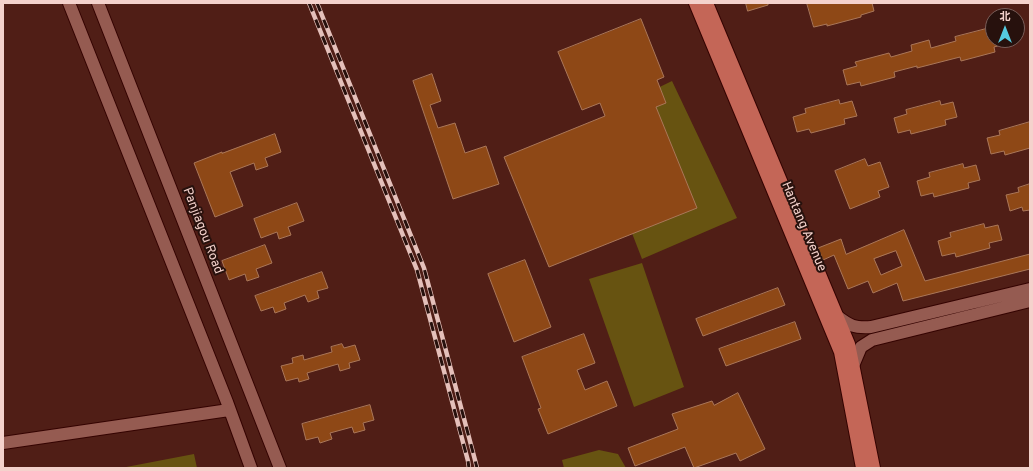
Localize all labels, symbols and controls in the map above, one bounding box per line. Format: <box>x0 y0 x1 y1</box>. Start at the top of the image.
north arrow <box>985 8 1025 48</box>
text: 北 <box>1000 10 1011 24</box>
street label: Hantang Avenue <box>777 180 829 274</box>
street label: Panjiagou Road <box>178 186 226 276</box>

